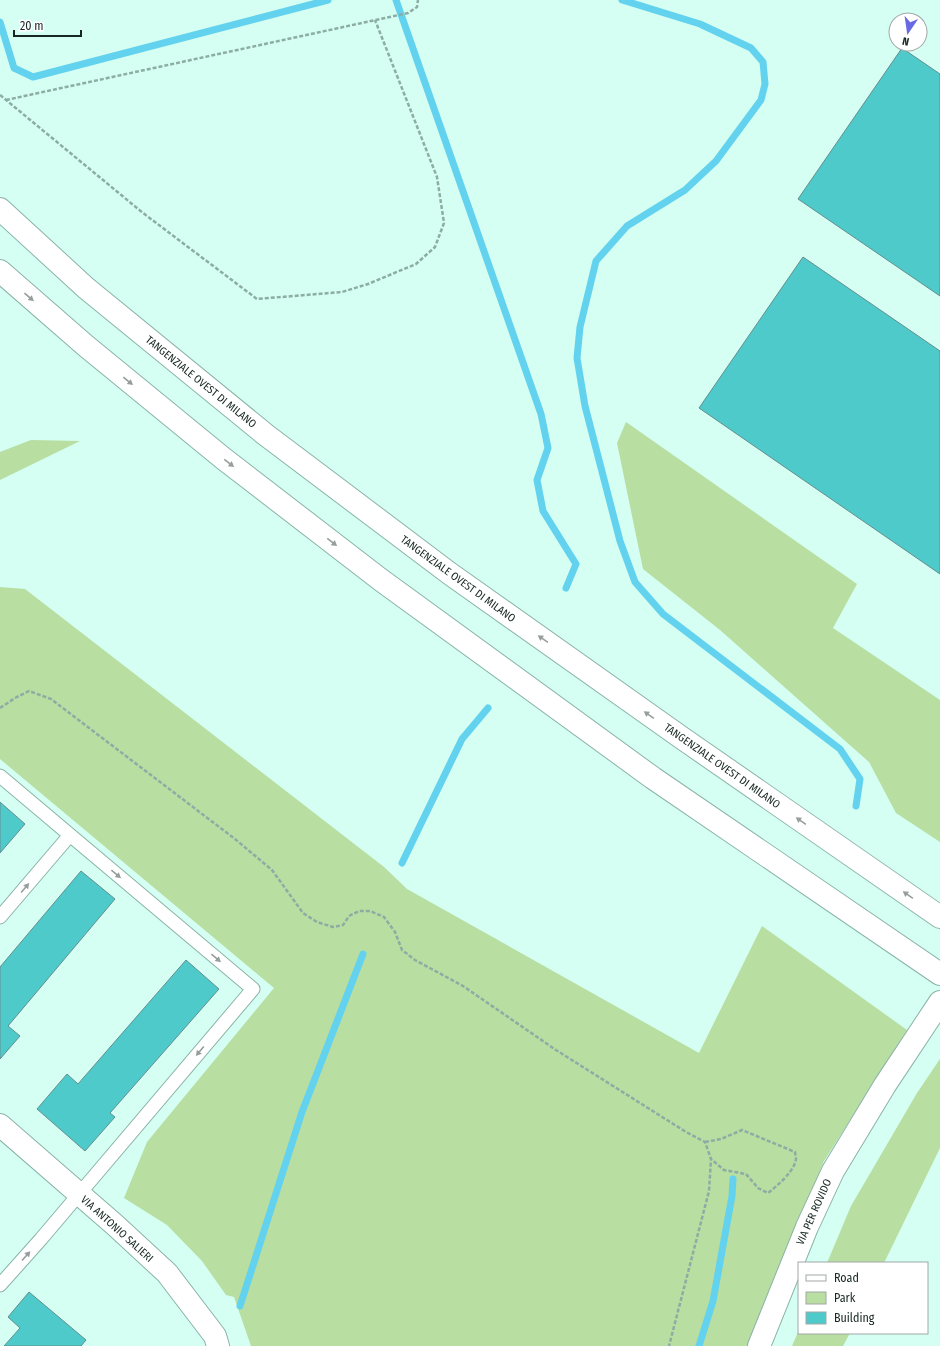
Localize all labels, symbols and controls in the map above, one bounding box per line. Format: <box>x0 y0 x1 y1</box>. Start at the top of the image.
scale bar <box>14 12 81 38</box>
north arrow <box>888 12 928 52</box>
text: 20 m <box>20 19 44 33</box>
text: N <box>901 34 911 48</box>
one-way arrow <box>24 292 35 301</box>
street label: TANGENZIALE OVEST DI MILANO <box>143 333 259 431</box>
one-way arrow <box>123 376 134 385</box>
one-way arrow <box>224 459 235 467</box>
street label: TANGENZIALE OVEST DI MILANO <box>398 533 518 625</box>
one-way arrow <box>327 538 338 547</box>
one-way arrow <box>537 635 548 644</box>
one-way arrow <box>643 711 654 719</box>
street label: TANGENZIALE OVEST DI MILANO <box>661 721 783 811</box>
one-way arrow <box>796 817 806 825</box>
one-way arrow <box>111 869 122 878</box>
one-way arrow <box>21 882 30 893</box>
one-way arrow <box>903 891 913 899</box>
one-way arrow <box>210 953 221 962</box>
one-way arrow <box>196 1046 205 1057</box>
street label: VIA PER ROVIDO <box>794 1177 834 1247</box>
street label: VIA ANTONIO SALIERI <box>78 1193 156 1265</box>
one-way arrow <box>21 1251 30 1260</box>
legend <box>798 1262 928 1334</box>
text: Road <box>834 1271 859 1285</box>
text: Park <box>834 1291 856 1305</box>
text: Building <box>834 1311 875 1325</box>

